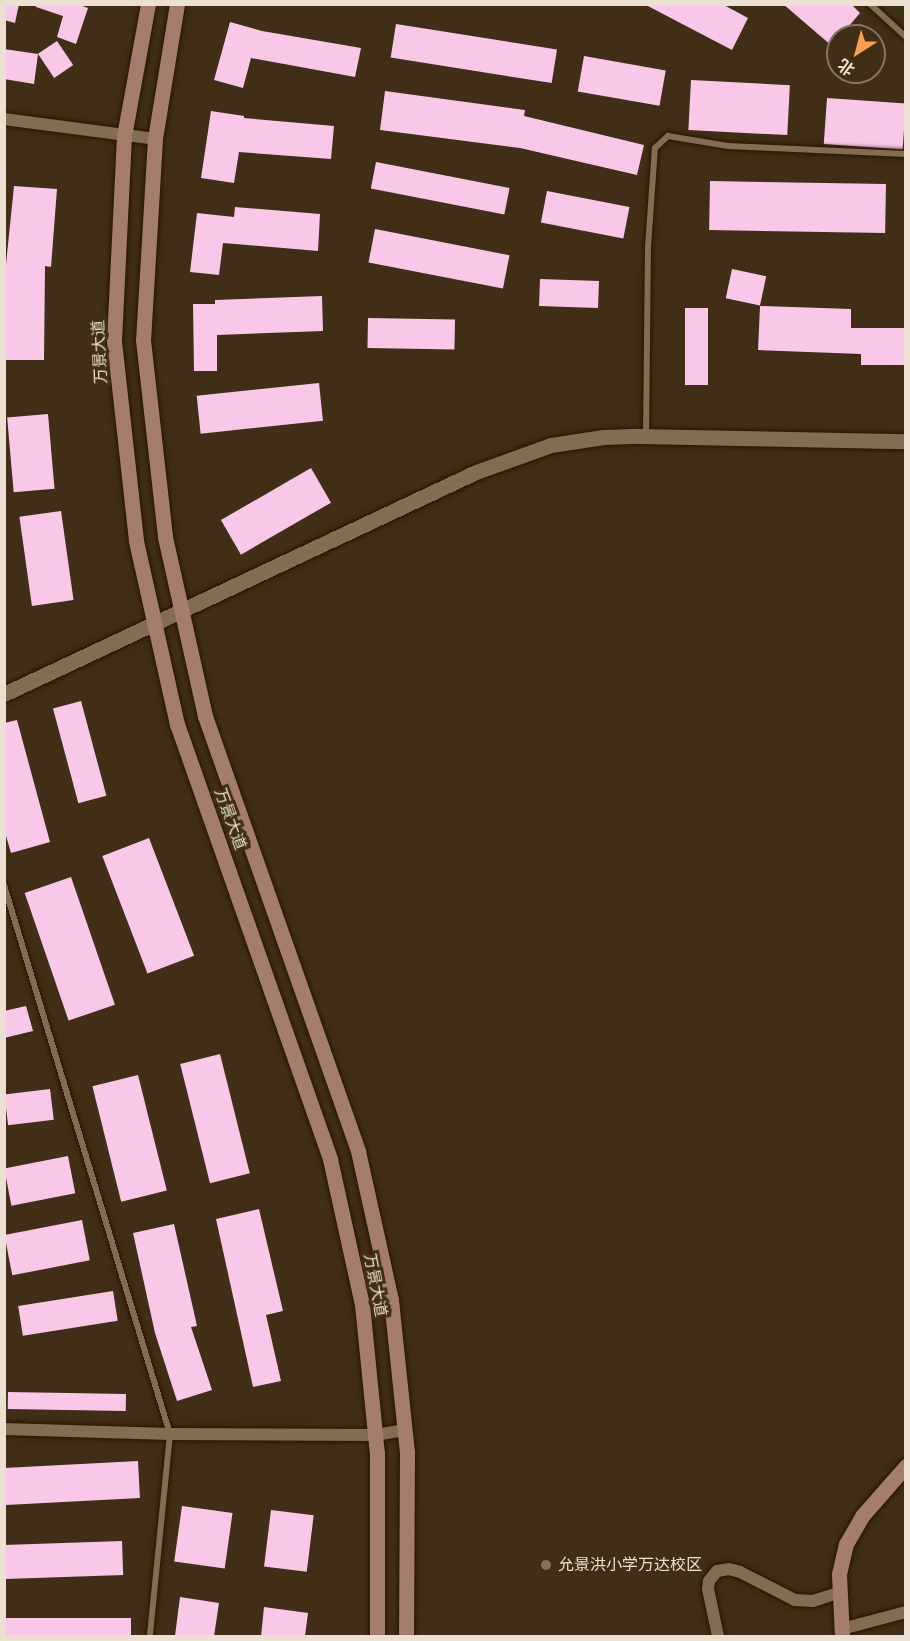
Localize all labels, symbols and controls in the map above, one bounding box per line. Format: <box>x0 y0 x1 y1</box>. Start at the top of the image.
north arrow <box>826 24 886 84</box>
text: 北 <box>834 55 858 80</box>
street label: 万景大道 <box>89 320 111 384</box>
street label: 万景大道 <box>210 786 250 852</box>
street label: 万景大道 <box>359 1252 391 1318</box>
place label: 允景洪小学万达校区 <box>558 1555 702 1575</box>
marker: 允景洪小学万达校区 <box>539 1558 553 1572</box>

